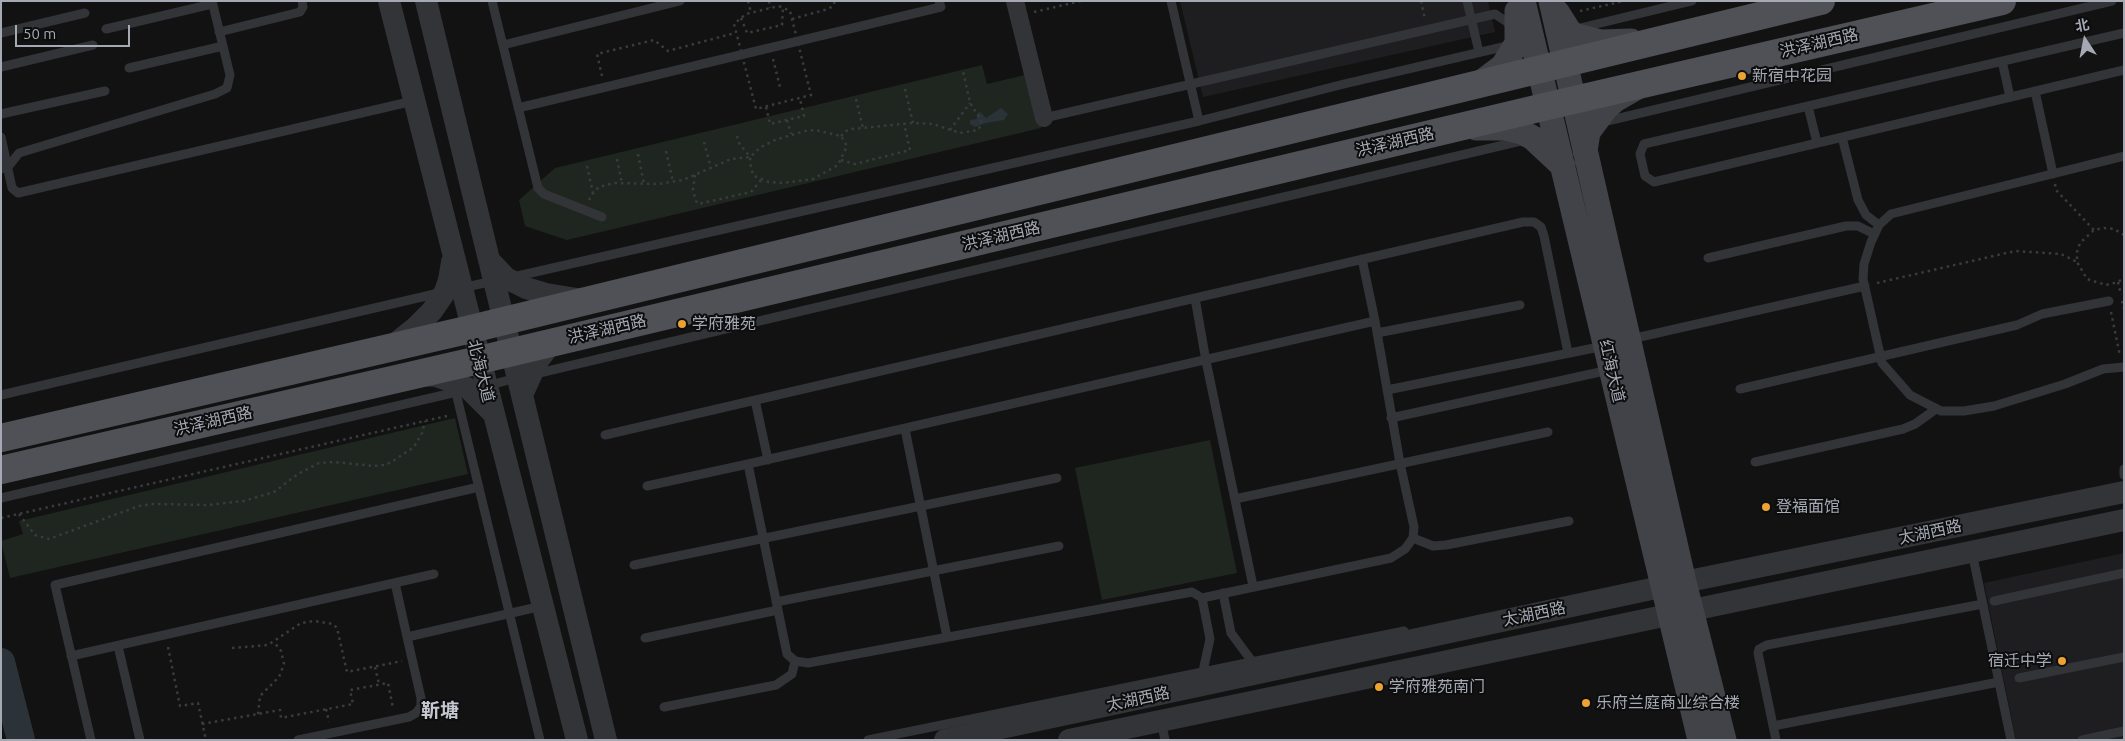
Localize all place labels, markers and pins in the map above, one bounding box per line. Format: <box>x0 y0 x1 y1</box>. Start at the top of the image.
place label: 新宿中花园 <box>1752 66 1832 86</box>
marker: 新宿中花园 <box>1736 70 1748 82</box>
place label: 学府雅苑 <box>692 314 756 334</box>
marker: 学府雅苑 <box>676 318 688 330</box>
place label: 登福面馆 <box>1776 497 1840 517</box>
marker: 登福面馆 <box>1760 501 1772 513</box>
place label: 宿迁中学 <box>1988 651 2052 671</box>
marker: 宿迁中学 <box>2056 655 2068 667</box>
place label: 学府雅苑南门 <box>1389 677 1485 697</box>
marker: 学府雅苑南门 <box>1373 681 1385 693</box>
place label: 乐府兰庭商业综合楼 <box>1596 693 1740 713</box>
marker: 乐府兰庭商业综合楼 <box>1580 697 1592 709</box>

